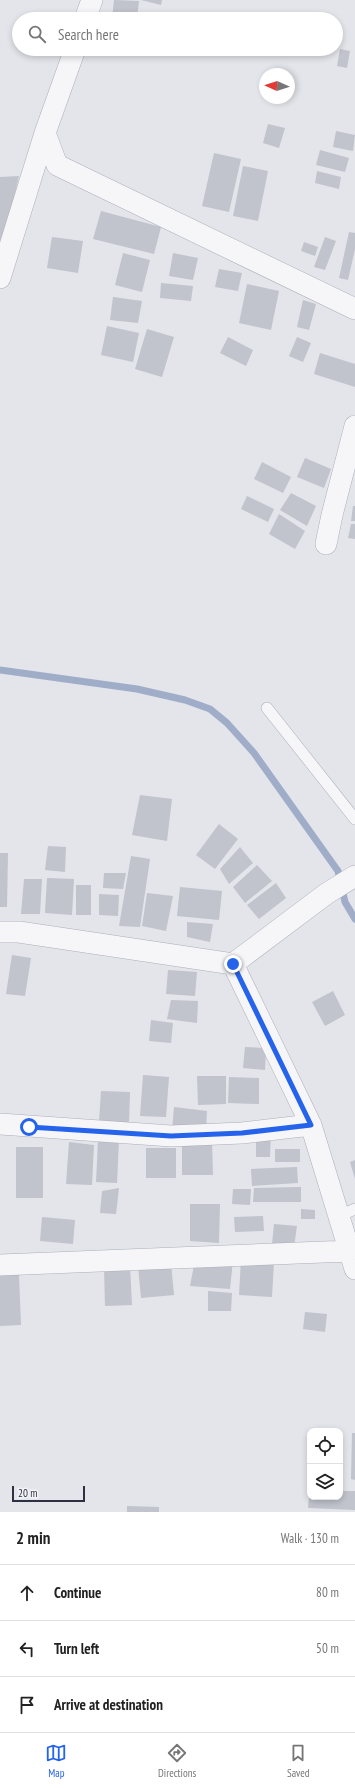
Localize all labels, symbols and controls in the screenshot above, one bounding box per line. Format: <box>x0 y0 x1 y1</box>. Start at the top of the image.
search box <box>12 12 343 56</box>
icon: search <box>26 23 48 45</box>
text: Search here <box>58 25 119 44</box>
north arrow <box>259 68 295 104</box>
route end <box>224 955 242 973</box>
route start <box>20 1118 38 1136</box>
map controls <box>307 1428 343 1500</box>
button: locate <box>307 1428 343 1464</box>
button: layers <box>307 1464 343 1500</box>
scale bar <box>12 1484 85 1503</box>
text: 20 m <box>18 1486 37 1500</box>
text: 2 min <box>16 1527 50 1549</box>
text: Walk · 130 m <box>281 1530 339 1547</box>
icon: ahead <box>16 1582 38 1604</box>
text: Continue <box>54 1583 101 1602</box>
text: 80 m <box>316 1584 339 1601</box>
icon: left <box>16 1638 38 1660</box>
text: Turn left <box>54 1639 99 1658</box>
text: 50 m <box>316 1640 339 1657</box>
icon: arrive <box>16 1694 38 1716</box>
text: Arrive at destination <box>54 1695 163 1714</box>
tab: Map <box>45 1742 67 1780</box>
tab: Directions <box>158 1742 196 1780</box>
tab: Saved <box>287 1742 310 1780</box>

